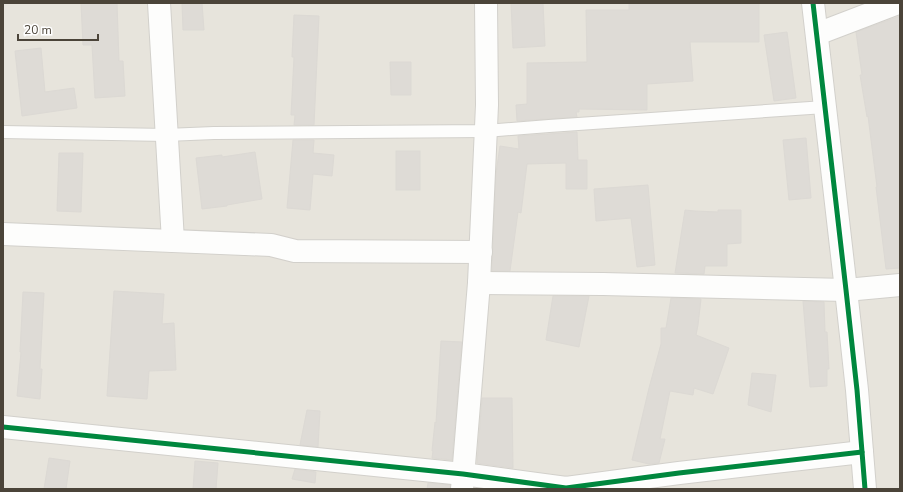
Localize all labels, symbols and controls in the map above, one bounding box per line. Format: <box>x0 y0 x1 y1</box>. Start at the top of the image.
scale bar <box>18 16 98 42</box>
text: 20 m <box>24 22 52 38</box>

